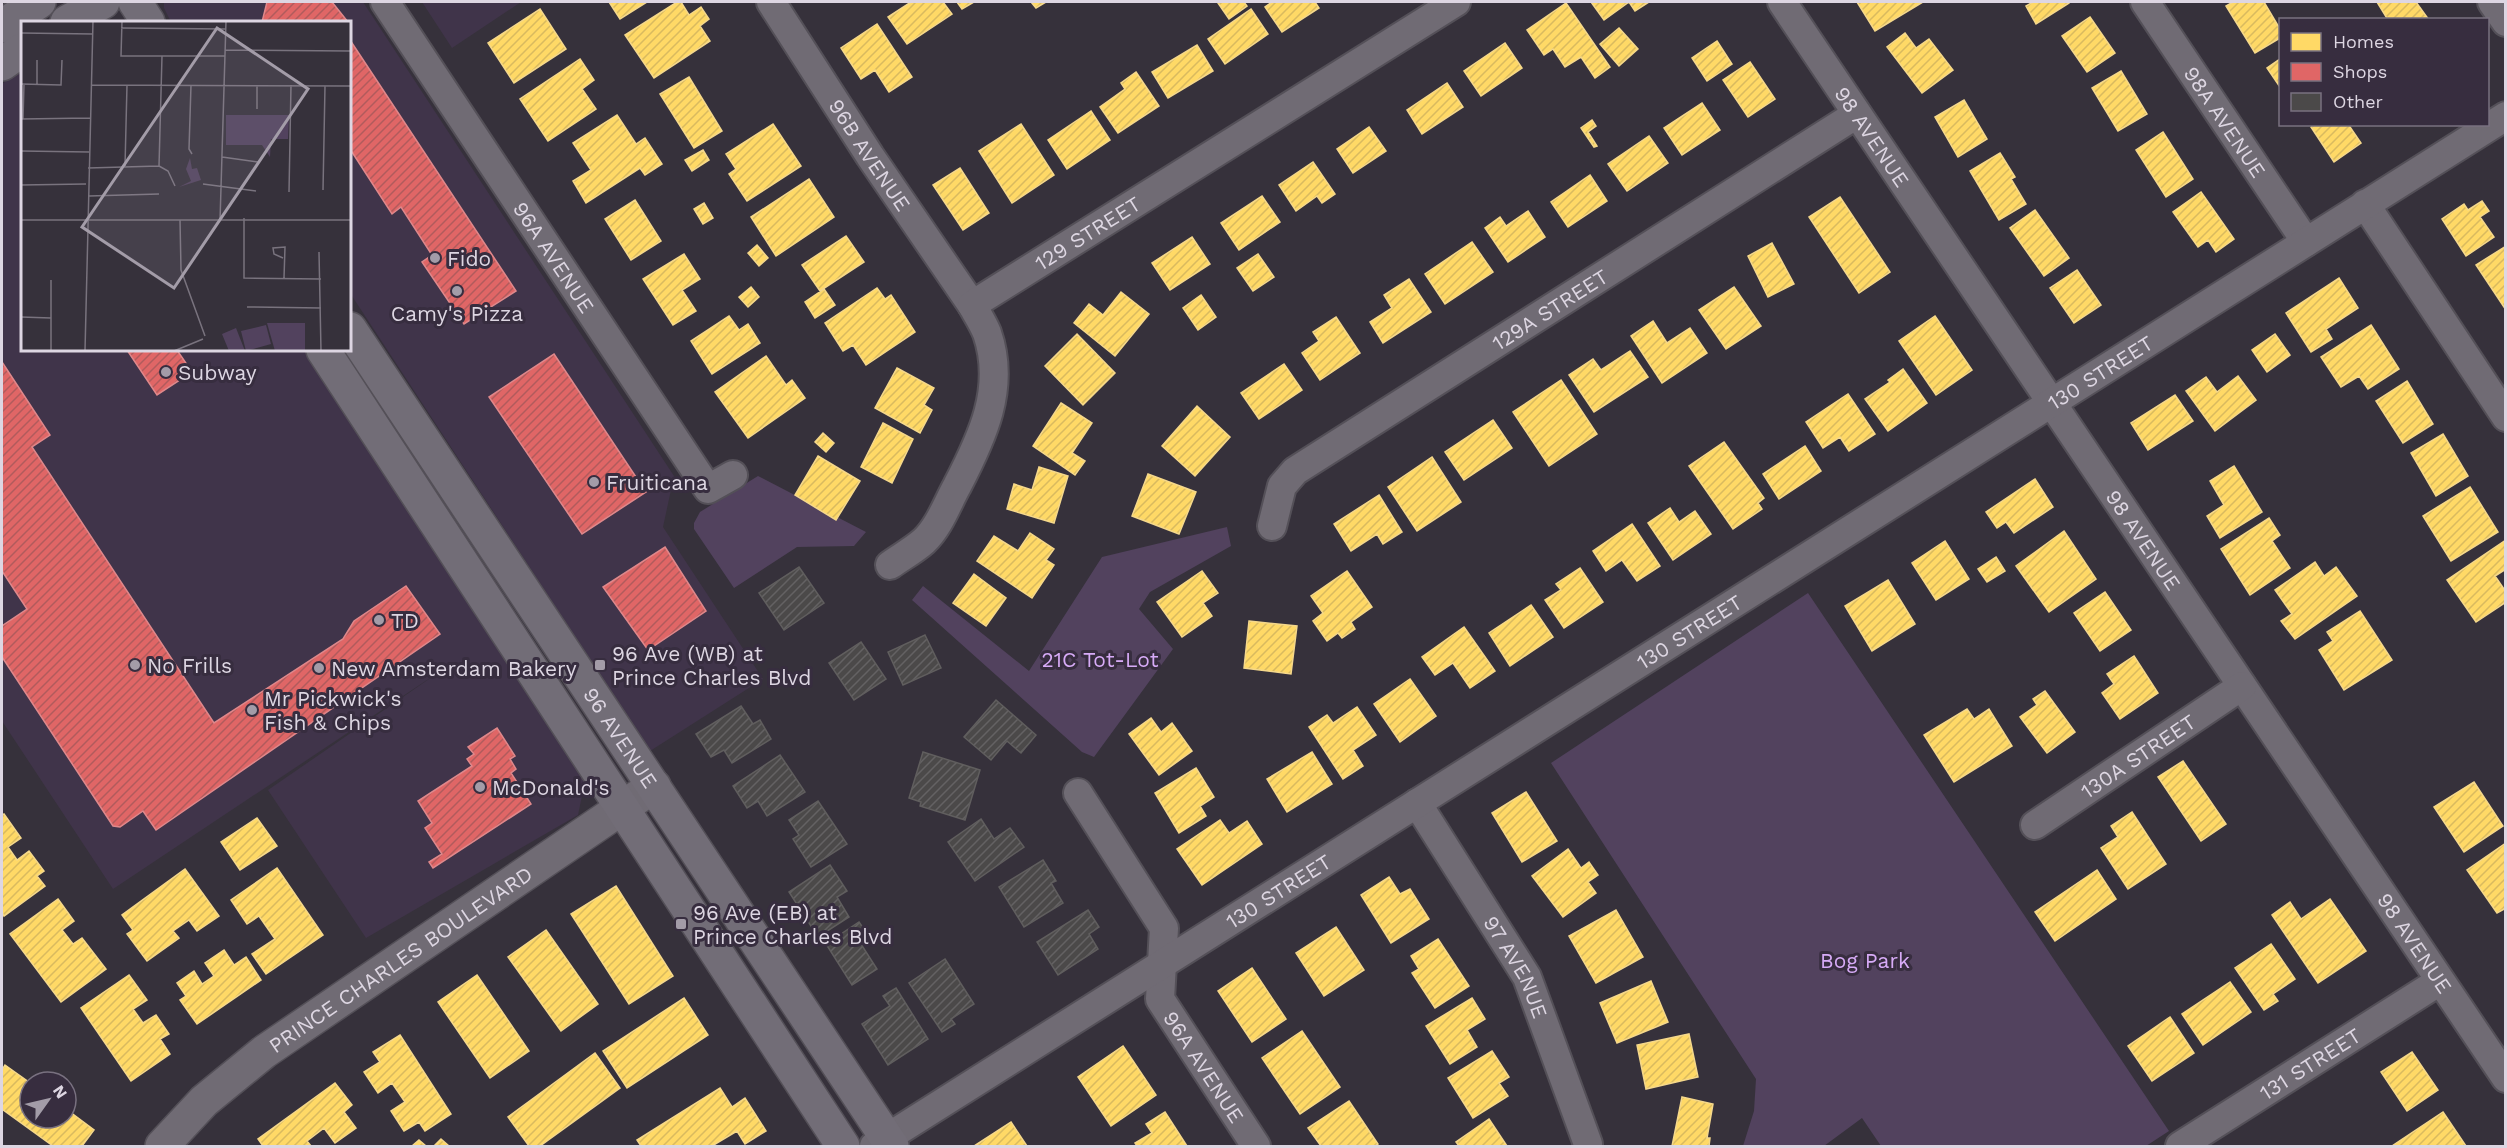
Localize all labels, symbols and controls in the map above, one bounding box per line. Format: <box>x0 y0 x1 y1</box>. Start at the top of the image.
legend <box>2279 18 2489 126</box>
inset map <box>21 21 351 351</box>
text: Homes <box>2333 31 2394 52</box>
street label: 98A AVENUE <box>2179 61 2271 182</box>
text: Shops <box>2333 61 2387 82</box>
street label: 98 AVENUE <box>1830 81 1915 191</box>
text: Other <box>2333 91 2383 112</box>
street label: 96B AVENUE <box>824 94 916 215</box>
street label: 129 STREET <box>1030 190 1145 275</box>
street label: 96A AVENUE <box>508 197 600 317</box>
place label: Fido <box>447 246 491 271</box>
marker: Fido <box>428 251 442 265</box>
street label: 129A STREET <box>1487 263 1613 355</box>
marker: Camy's Pizza <box>450 284 464 298</box>
place label: Camy's Pizza <box>391 301 523 326</box>
street label: 130 STREET <box>2043 329 2158 415</box>
place label: Subway <box>178 360 257 385</box>
marker: Subway <box>159 365 173 379</box>
place label: Fruiticana <box>606 470 708 495</box>
marker: Fruiticana <box>587 475 601 489</box>
street label: 98 AVENUE <box>2101 485 2186 595</box>
street label: 130 STREET <box>1632 589 1747 674</box>
place label: TD <box>391 608 419 633</box>
marker: TD <box>372 613 386 627</box>
place label: 96 Ave (WB) at Prince Charles Blvd <box>612 641 811 690</box>
park label: 21C Tot-Lot <box>1042 647 1159 672</box>
place label: No Frills <box>147 653 232 678</box>
place label: New Amsterdam Bakery <box>331 656 577 681</box>
marker: No Frills <box>128 658 142 672</box>
marker: 96 Ave (WB) at Prince Charles Blvd <box>593 658 607 672</box>
marker: New Amsterdam Bakery <box>312 661 326 675</box>
street label: 96 AVENUE <box>579 682 663 792</box>
place label: Mr Pickwick's Fish & Chips <box>264 686 402 735</box>
marker: Mr Pickwick's Fish & Chips <box>245 703 259 717</box>
street label: 130A STREET <box>2076 708 2200 803</box>
place label: McDonald's <box>492 775 609 800</box>
marker: McDonald's <box>473 780 487 794</box>
street label: 130 STREET <box>1221 848 1336 933</box>
street label: PRINCE CHARLES BOULEVARD <box>264 860 537 1058</box>
street label: 98 AVENUE <box>2372 888 2458 998</box>
place label: 96 Ave (EB) at Prince Charles Blvd <box>693 900 892 949</box>
street label: 97 AVENUE <box>1479 911 1553 1022</box>
marker: 96 Ave (EB) at Prince Charles Blvd <box>674 917 688 931</box>
park label: Bog Park <box>1820 948 1910 973</box>
street label: 96A AVENUE <box>1159 1006 1250 1127</box>
street label: 131 STREET <box>2255 1022 2365 1105</box>
north arrow <box>18 1070 78 1130</box>
text: N <box>49 1082 71 1102</box>

